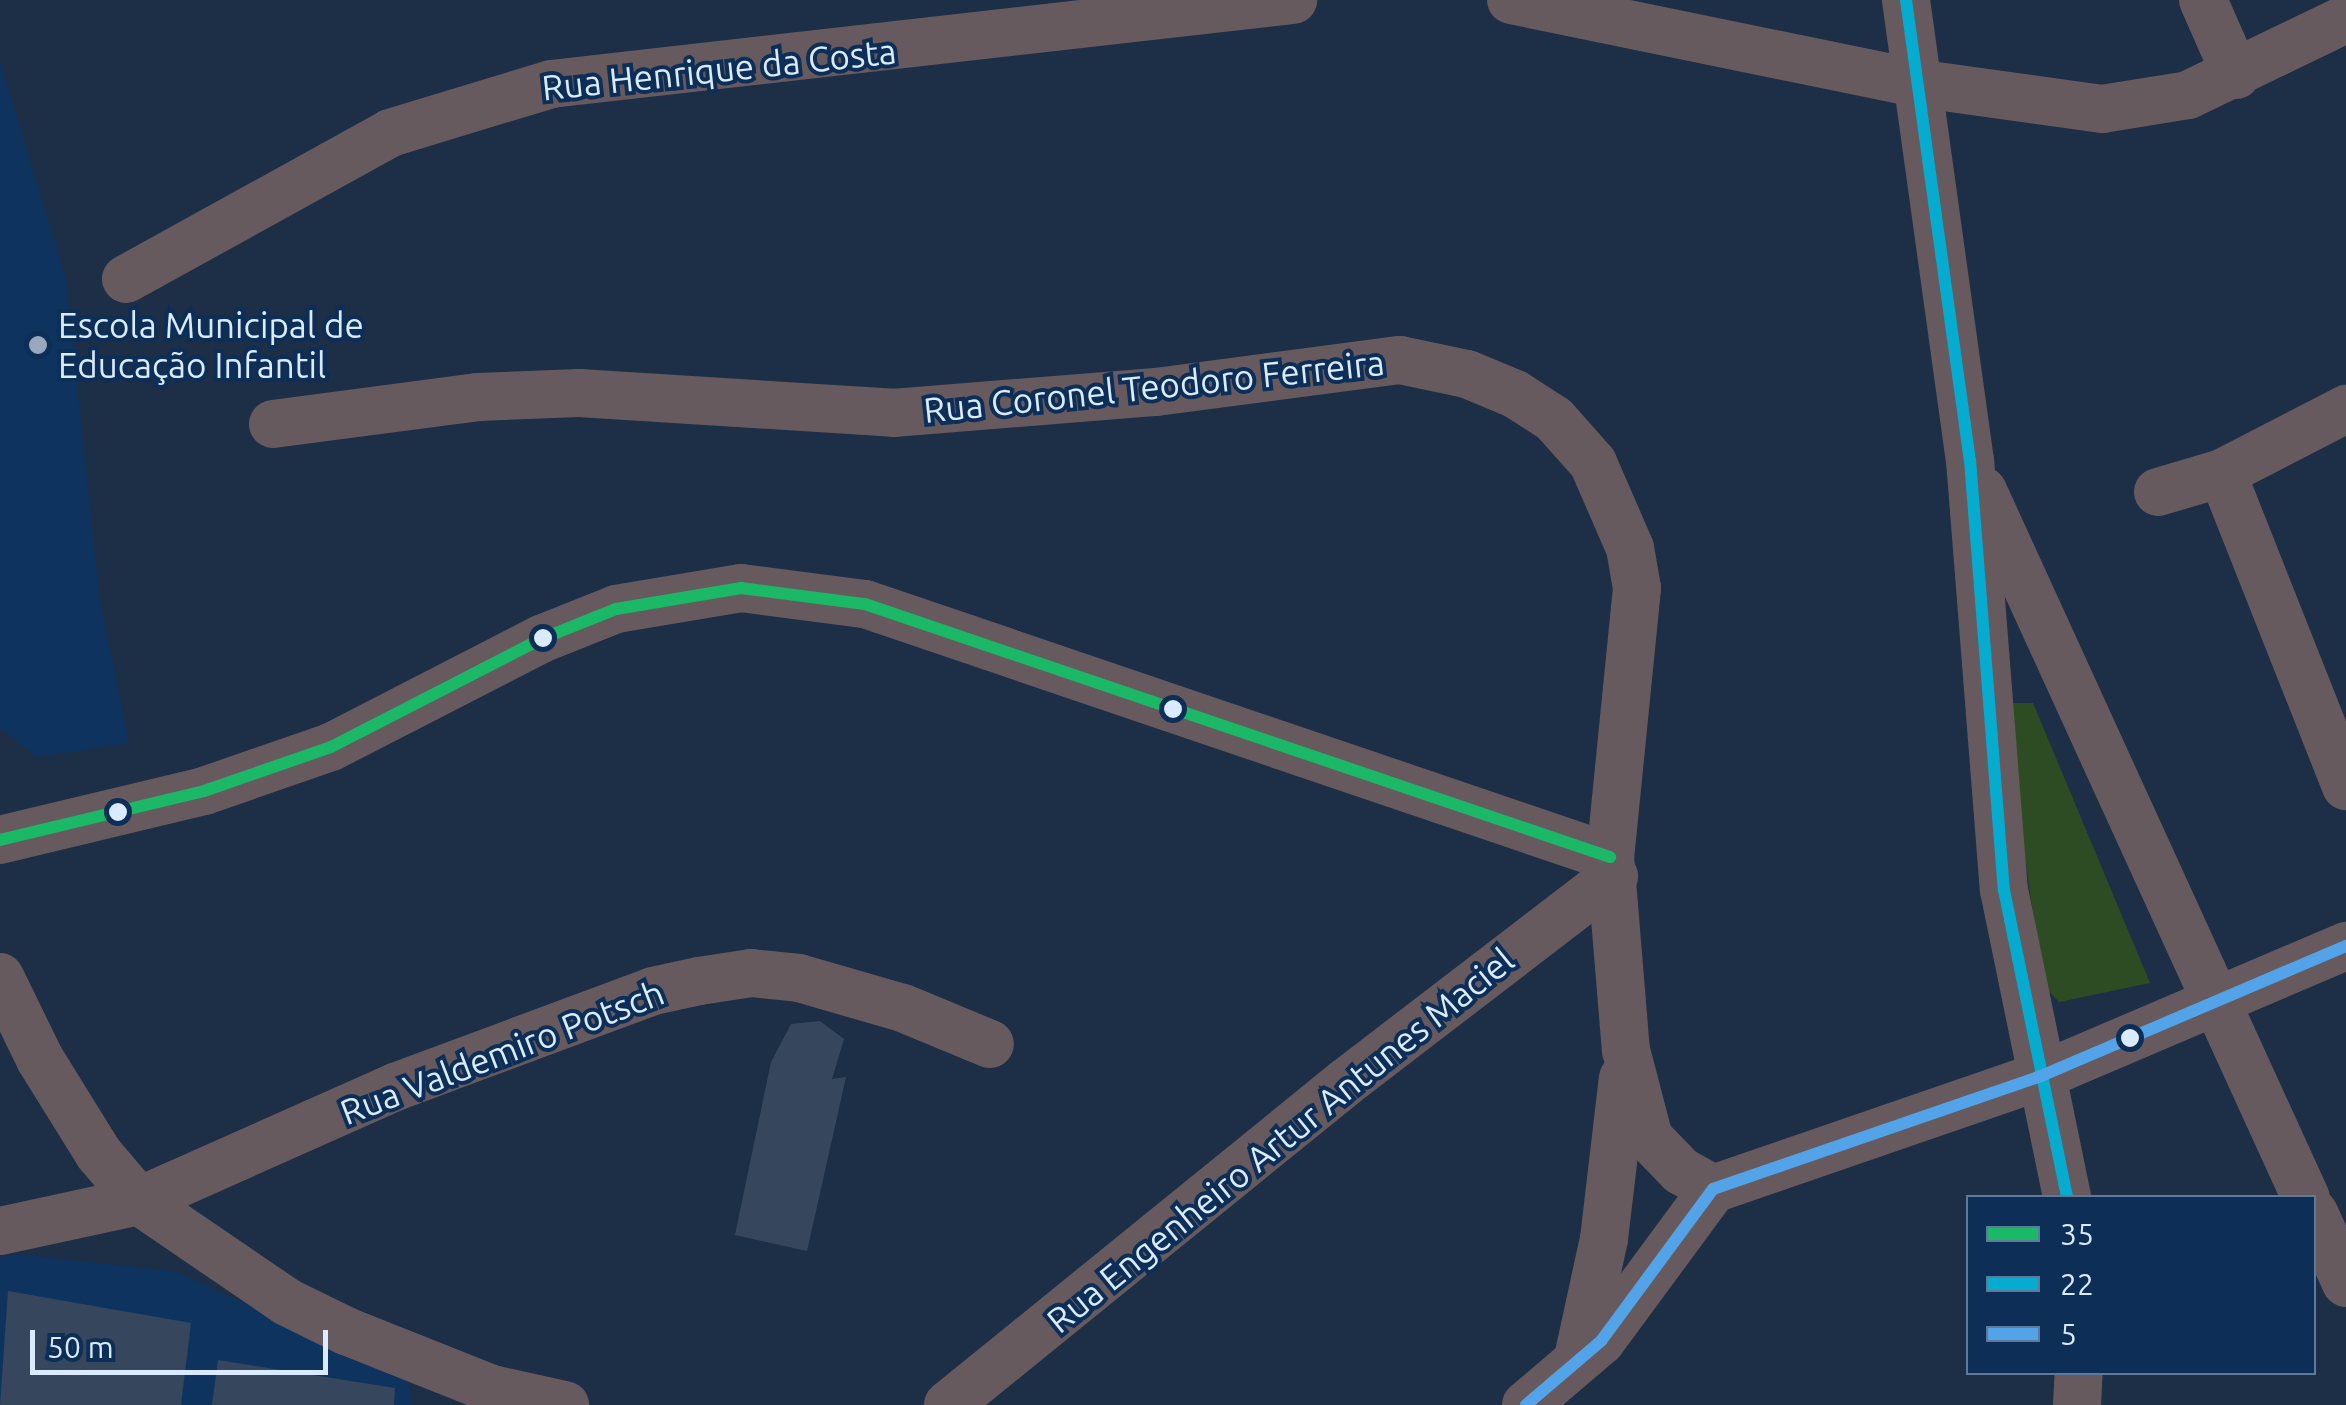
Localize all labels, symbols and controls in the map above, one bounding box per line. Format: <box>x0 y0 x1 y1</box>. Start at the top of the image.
street label: Rua Henrique da Costa <box>540 29 898 109</box>
place label: Escola Municipal de Educação Infantil <box>58 304 364 386</box>
marker: Escola Municipal de Educação Infantil <box>27 334 49 356</box>
street label: Rua Coronel Teodoro Ferreira <box>921 341 1387 431</box>
unlabelled marker <box>533 628 553 648</box>
unlabelled marker <box>1163 699 1183 719</box>
unlabelled marker <box>108 802 128 822</box>
street label: Rua Engenheiro Artur Antunes Maciel <box>1038 939 1522 1341</box>
street label: Rua Valdemiro Potsch <box>334 971 670 1133</box>
unlabelled marker <box>2120 1028 2140 1048</box>
legend <box>1966 1195 2316 1375</box>
text: 35 <box>2060 1217 2094 1251</box>
text: 22 <box>2060 1267 2094 1301</box>
scale bar <box>35 1310 332 1372</box>
text: 5 <box>2060 1317 2077 1351</box>
text: 50 m <box>47 1330 114 1364</box>

